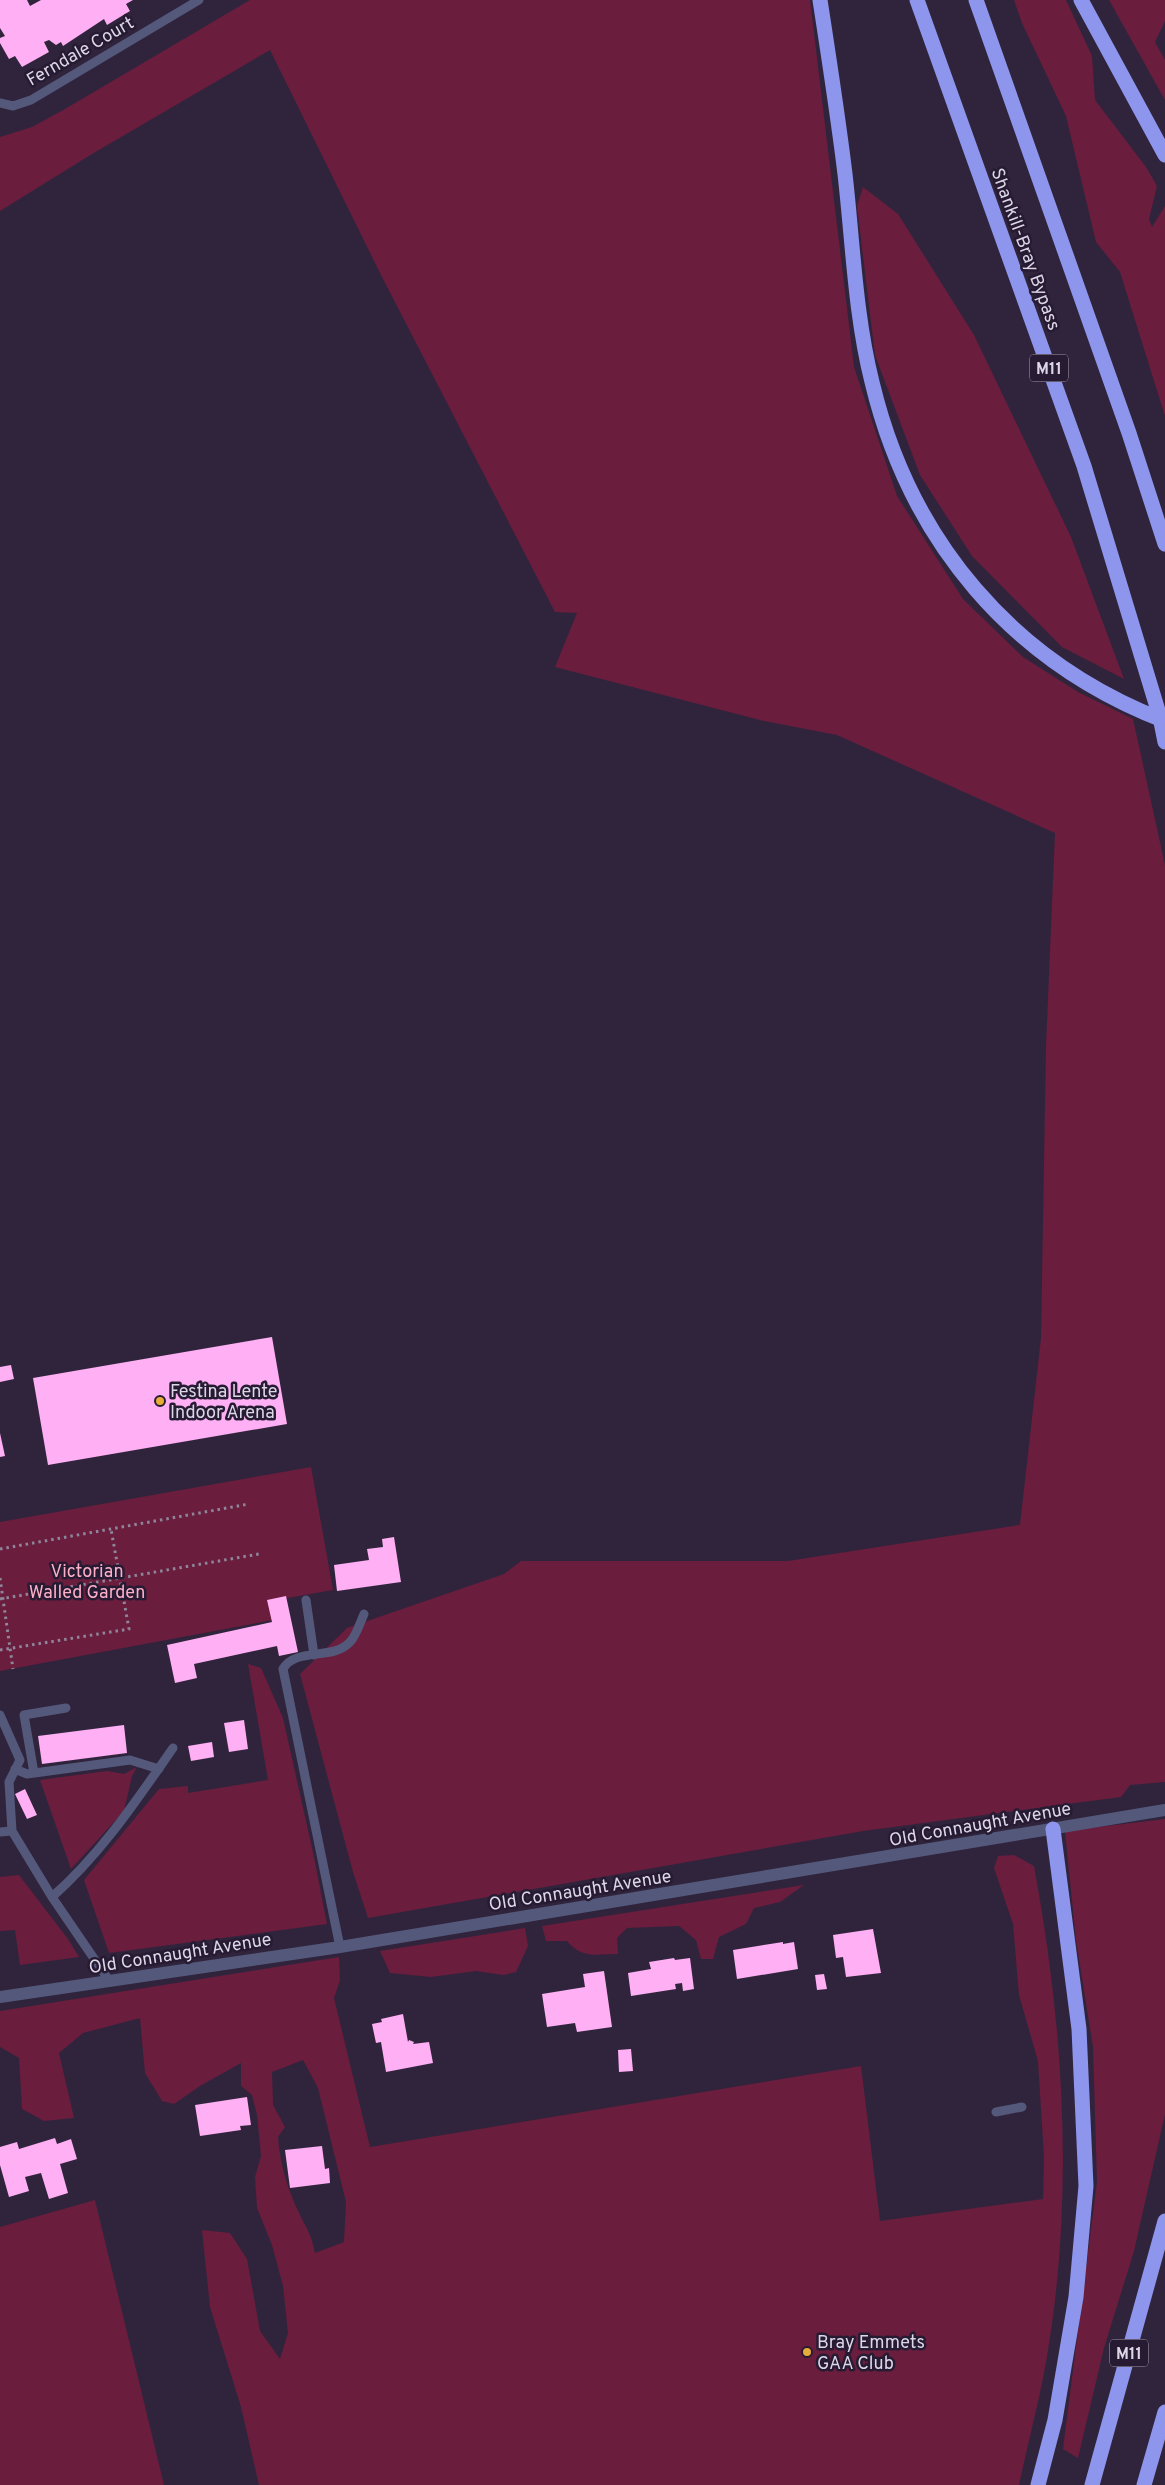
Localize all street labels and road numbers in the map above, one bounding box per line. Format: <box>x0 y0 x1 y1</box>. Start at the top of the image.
street label: Ferndale Court <box>23 12 139 92</box>
street label: Shankill-Bray Bypass <box>985 165 1065 334</box>
road number: M11 <box>1030 354 1068 382</box>
street label: Old Connaught Avenue <box>887 1798 1073 1853</box>
street label: Old Connaught Avenue <box>487 1866 673 1917</box>
street label: Old Connaught Avenue <box>87 1929 273 1980</box>
road number: M11 <box>1110 2340 1148 2366</box>

